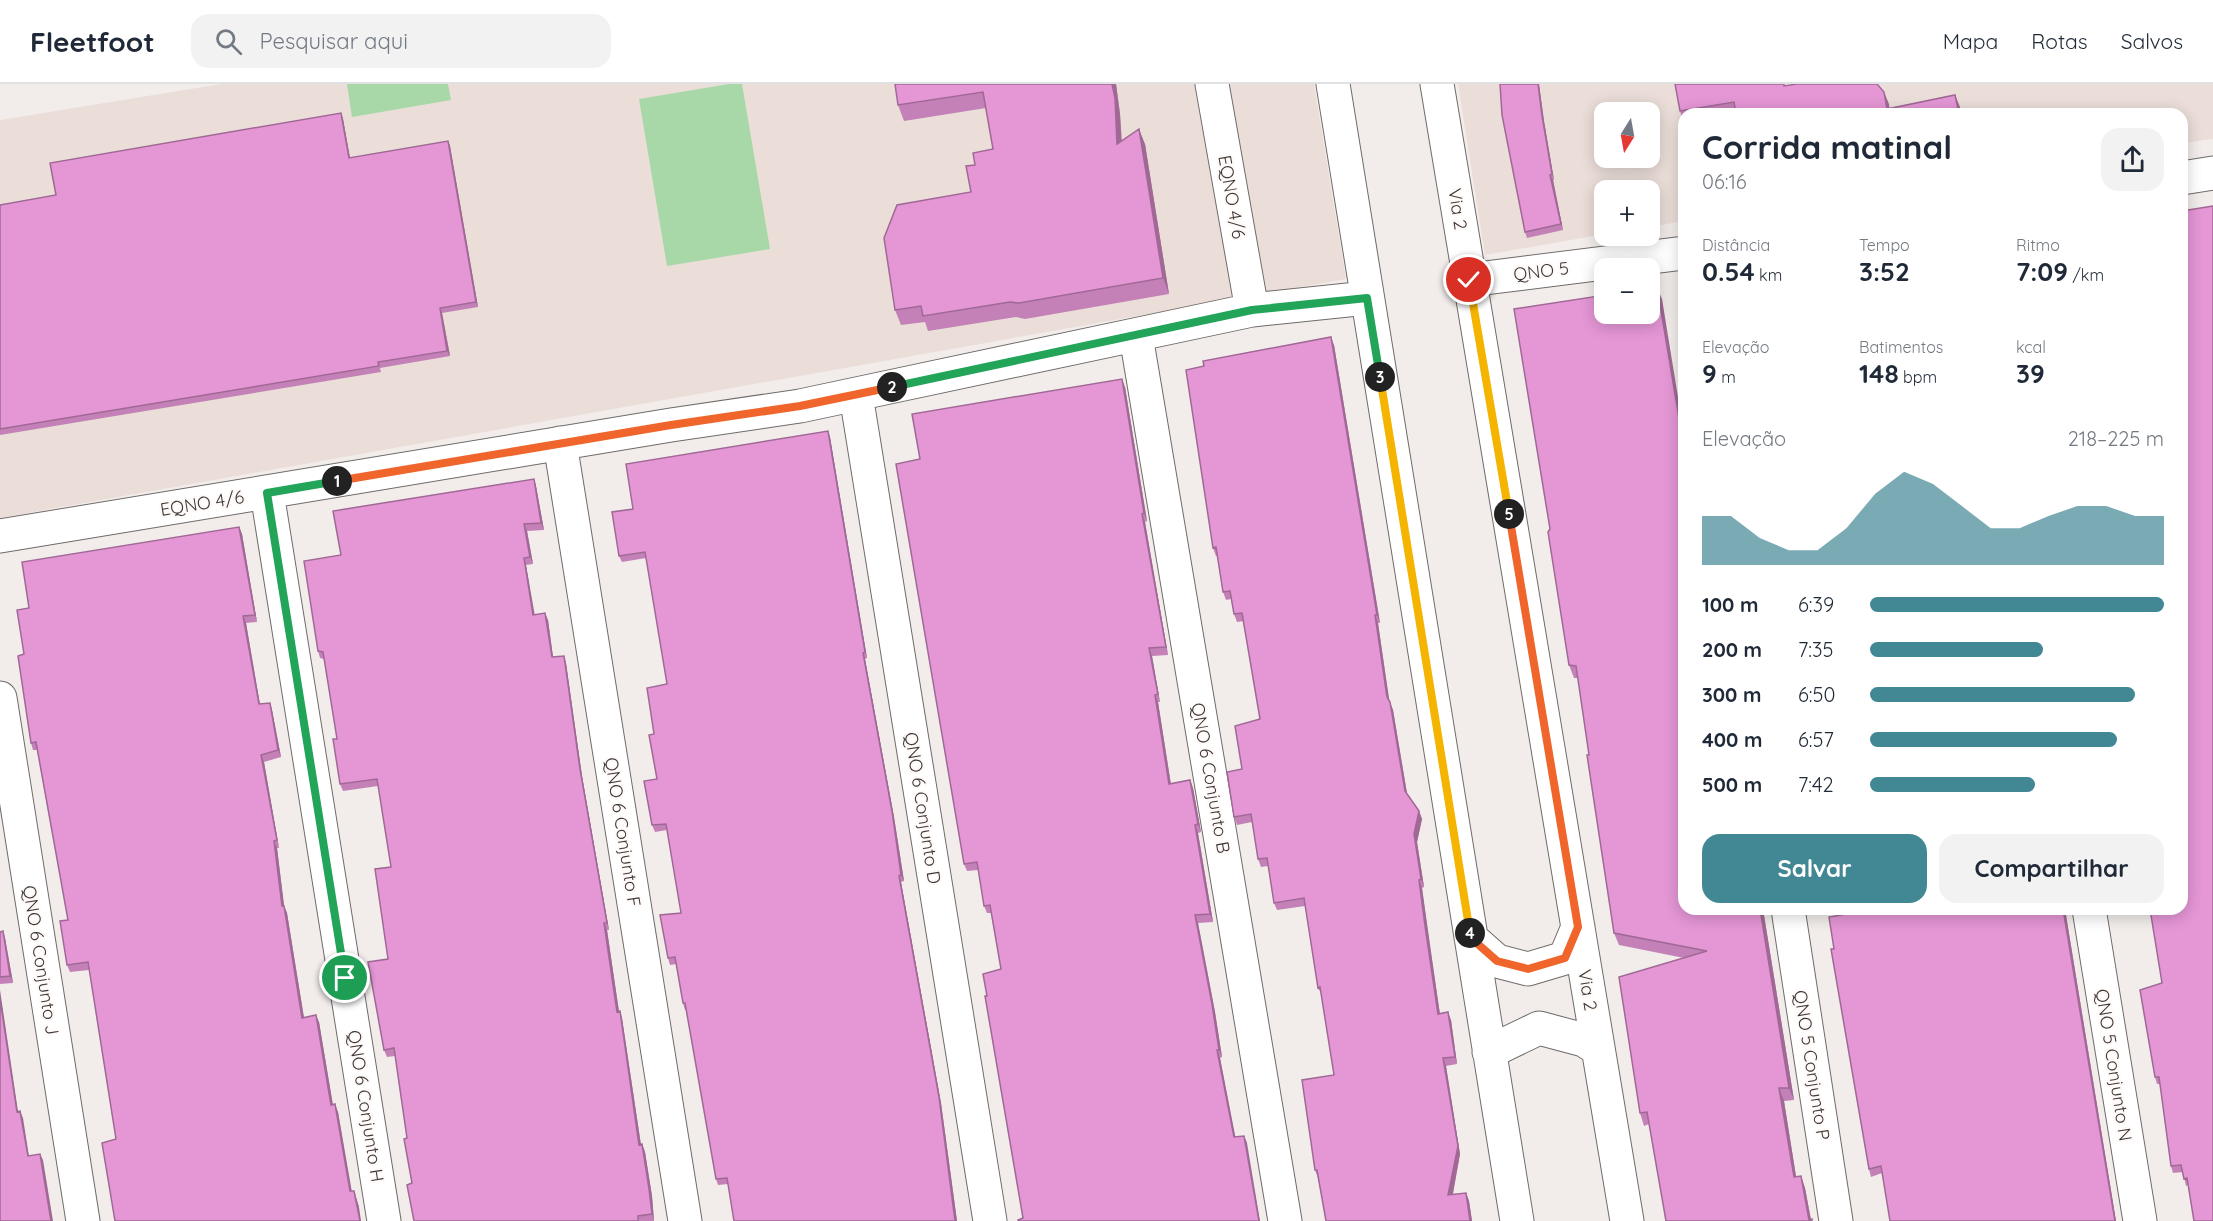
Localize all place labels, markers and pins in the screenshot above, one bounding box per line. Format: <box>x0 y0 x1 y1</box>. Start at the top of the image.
pin <box>1443 254 1494 305</box>
pin: 3 <box>1365 362 1395 392</box>
pin: 2 <box>877 372 907 402</box>
pin: 1 <box>322 466 352 496</box>
pin: 5 <box>1494 499 1524 529</box>
pin: 4 <box>1455 918 1485 948</box>
pin <box>319 952 370 1003</box>

